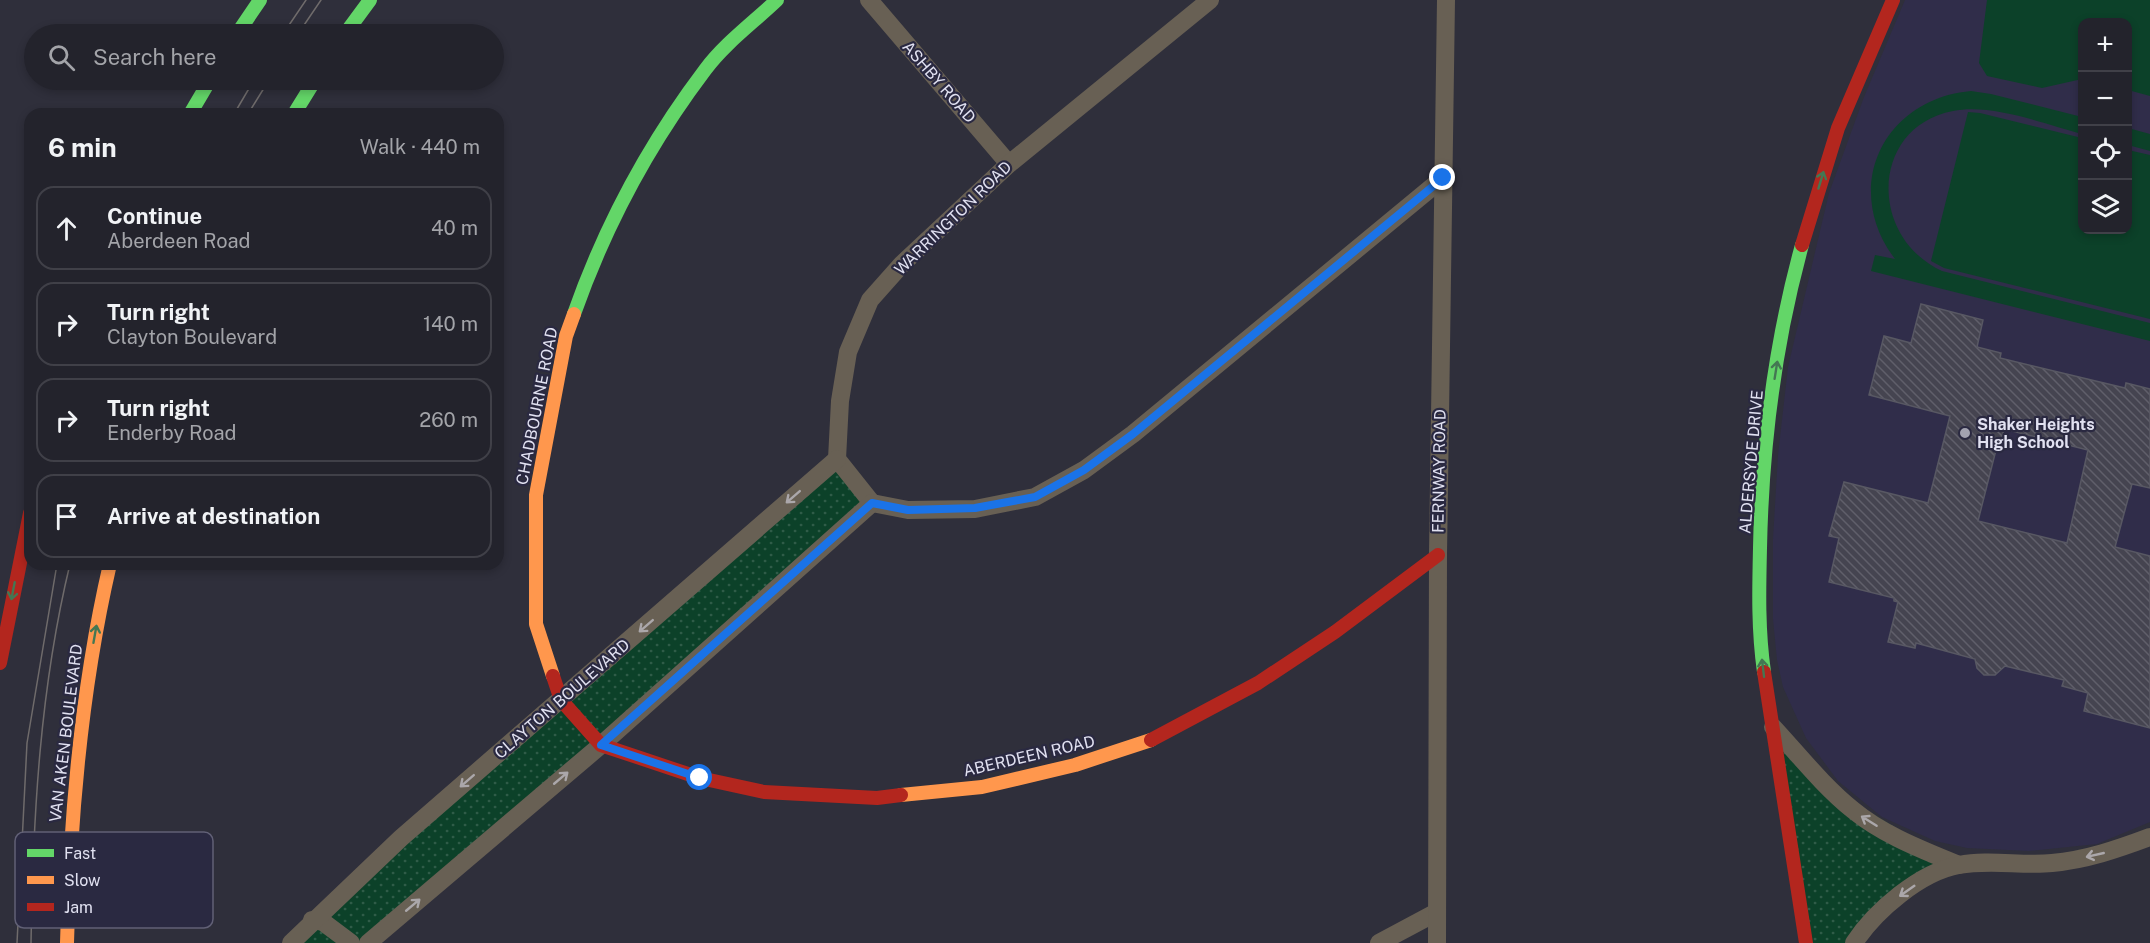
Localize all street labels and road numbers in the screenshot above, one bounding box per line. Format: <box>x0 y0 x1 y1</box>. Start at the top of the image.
street label: ASHBY ROAD <box>898 37 980 127</box>
street label: WARRINGTON ROAD <box>890 157 1016 279</box>
street label: CHADBOURNE ROAD <box>512 326 562 486</box>
street label: ALDERSYDE DRIVE <box>1735 389 1767 535</box>
street label: FERNWAY ROAD <box>1428 409 1450 533</box>
street label: CLAYTON BOULEVARD <box>491 635 633 763</box>
street label: VAN AKEN BOULEVARD <box>46 643 86 823</box>
street label: ABERDEEN ROAD <box>961 732 1097 780</box>

